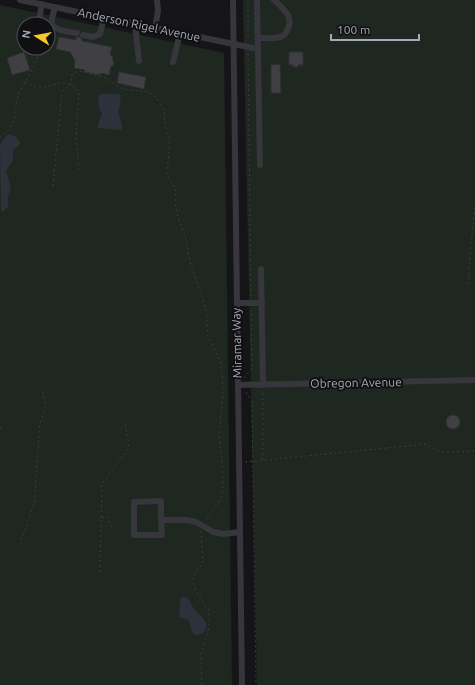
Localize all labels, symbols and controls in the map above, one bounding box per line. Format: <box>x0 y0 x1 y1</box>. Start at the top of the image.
street label: Anderson Rigel Avenue <box>77 5 202 44</box>
north arrow <box>16 16 56 56</box>
scale bar <box>331 16 419 42</box>
text: 100 m <box>337 23 370 36</box>
text: N <box>20 29 33 39</box>
street label: Miramar Way <box>229 307 244 378</box>
street label: Obregon Avenue <box>310 375 402 390</box>

